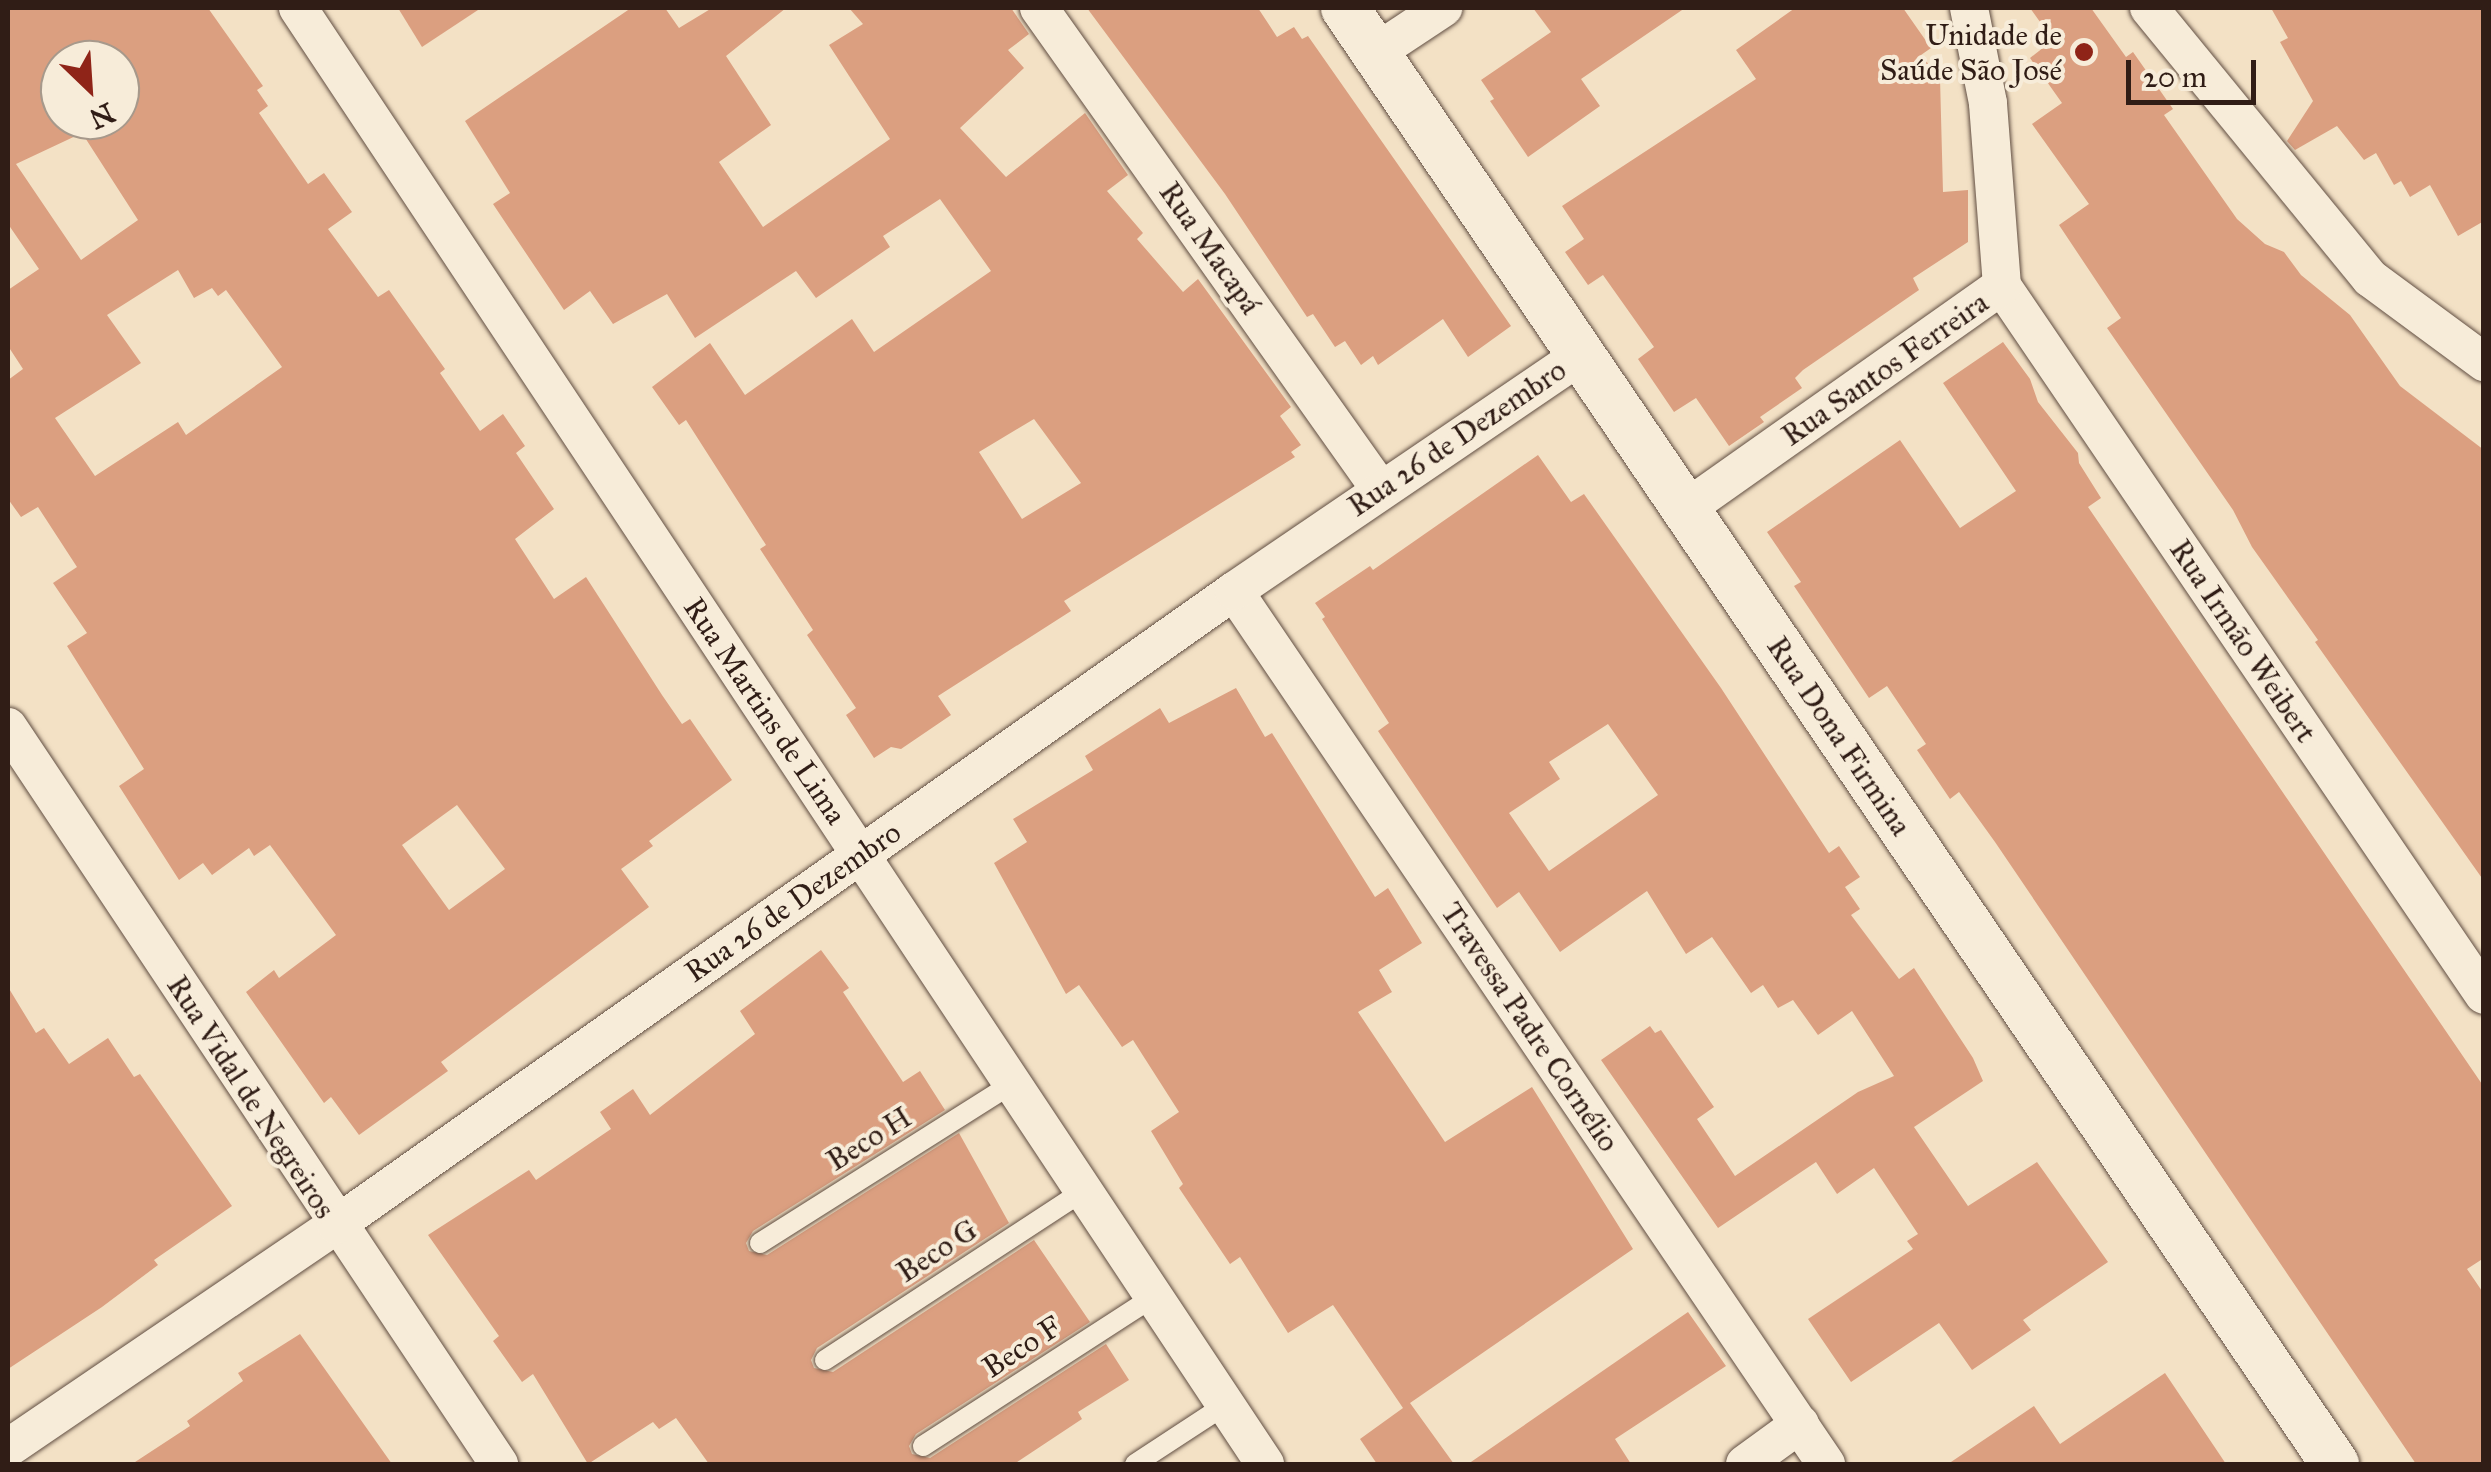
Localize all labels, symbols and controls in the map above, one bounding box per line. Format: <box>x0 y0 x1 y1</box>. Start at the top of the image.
place label: Unidade de Saúde São José <box>1880 17 2062 88</box>
marker: Unidade de Saúde São José <box>2071 39 2097 65</box>
north arrow <box>40 40 140 140</box>
scale bar <box>2131 40 2261 102</box>
text: 20 m <box>2143 59 2207 95</box>
text: N <box>84 95 120 137</box>
street label: Rua Macapá <box>1152 175 1268 321</box>
street label: Rua Santos Ferreira <box>1775 284 1995 454</box>
street label: Rua 26 de Dezembro <box>1341 352 1573 524</box>
street label: Rua Irmão Weibert <box>2162 533 2324 749</box>
street label: Rua Martins de Lima <box>676 591 854 831</box>
street label: Rua Dona Firmina <box>1759 630 1919 842</box>
street label: Rua 26 de Dezembro <box>678 814 908 990</box>
street label: Travessa Padre Cornélio <box>1433 896 1627 1158</box>
street label: Rua Vidal de Negreiros <box>159 969 343 1225</box>
street label: Beco H <box>820 1099 918 1179</box>
street label: Beco G <box>890 1212 984 1290</box>
street label: Beco F <box>976 1308 1068 1386</box>

